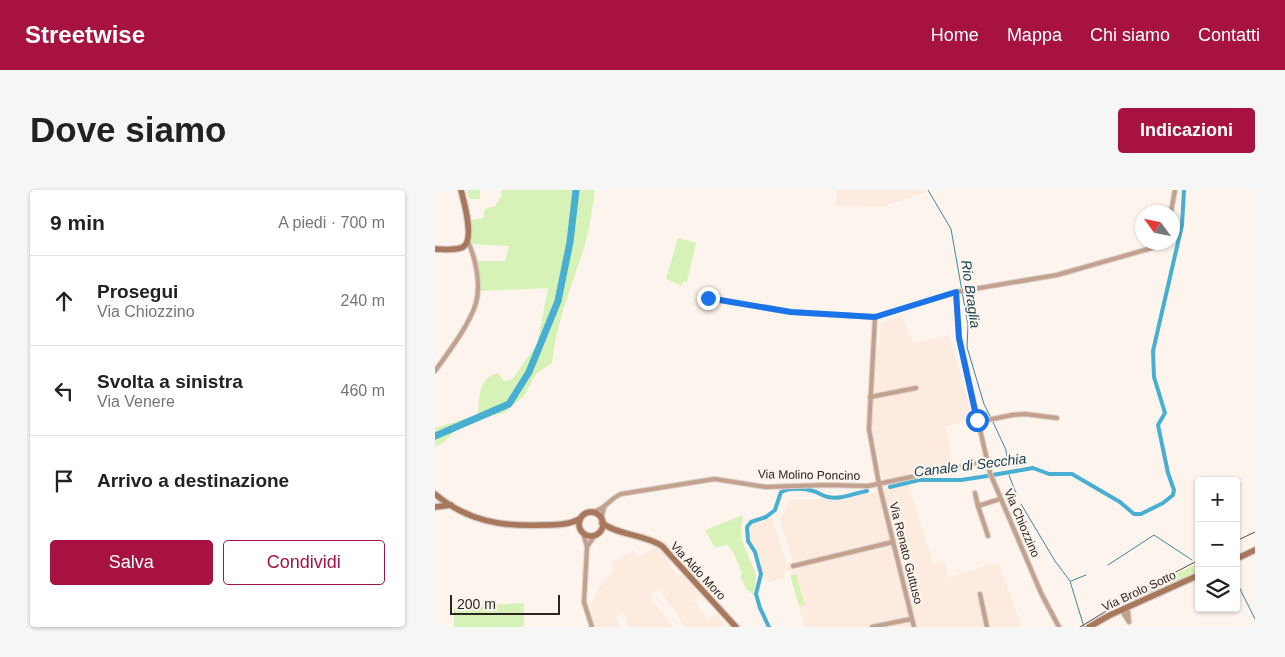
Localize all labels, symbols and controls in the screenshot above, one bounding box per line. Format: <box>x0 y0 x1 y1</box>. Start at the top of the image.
text: Streetwise <box>25 21 145 48</box>
text: Home <box>931 25 979 45</box>
text: Mappa <box>1007 25 1062 45</box>
text: Chi siamo <box>1090 25 1170 45</box>
text: Contatti <box>1198 25 1260 45</box>
button: Indicazioni <box>1118 108 1255 153</box>
text: Dove siamo <box>30 110 226 149</box>
north arrow <box>1135 205 1180 250</box>
text: 9 min <box>50 211 105 234</box>
text: A piedi · 700 m <box>278 214 385 231</box>
water label: Rio Braglia <box>958 259 984 329</box>
text: Prosegui <box>97 281 178 302</box>
icon: ahead <box>50 287 78 315</box>
route end <box>697 287 720 310</box>
text: 240 m <box>341 292 385 309</box>
text: Via Chiozzino <box>97 303 195 320</box>
text: Svolta a sinistra <box>97 371 243 392</box>
icon: left <box>50 377 78 405</box>
text: 460 m <box>341 382 385 399</box>
text: Via Venere <box>97 393 175 410</box>
route start <box>966 409 989 432</box>
water label: Canale di Secchia <box>913 450 1027 480</box>
icon: arrive <box>50 467 78 495</box>
street label: Via Molino Poncino <box>758 467 861 483</box>
text: Arrivo a destinazione <box>97 470 289 491</box>
map controls <box>1195 477 1240 612</box>
button: + <box>1195 477 1240 522</box>
street label: Via Chiozzino <box>1001 487 1043 560</box>
street label: Via Renato Guttuso <box>887 501 926 606</box>
button: − <box>1195 522 1240 567</box>
street label: Via Aldo Moro <box>667 539 729 603</box>
button: Salva <box>50 540 213 585</box>
button: Condividi <box>223 540 385 585</box>
button: layers <box>1195 567 1240 612</box>
street label: Via Brolo Sotto <box>1100 568 1178 614</box>
scale bar <box>450 592 560 615</box>
text: 200 m <box>457 596 496 612</box>

